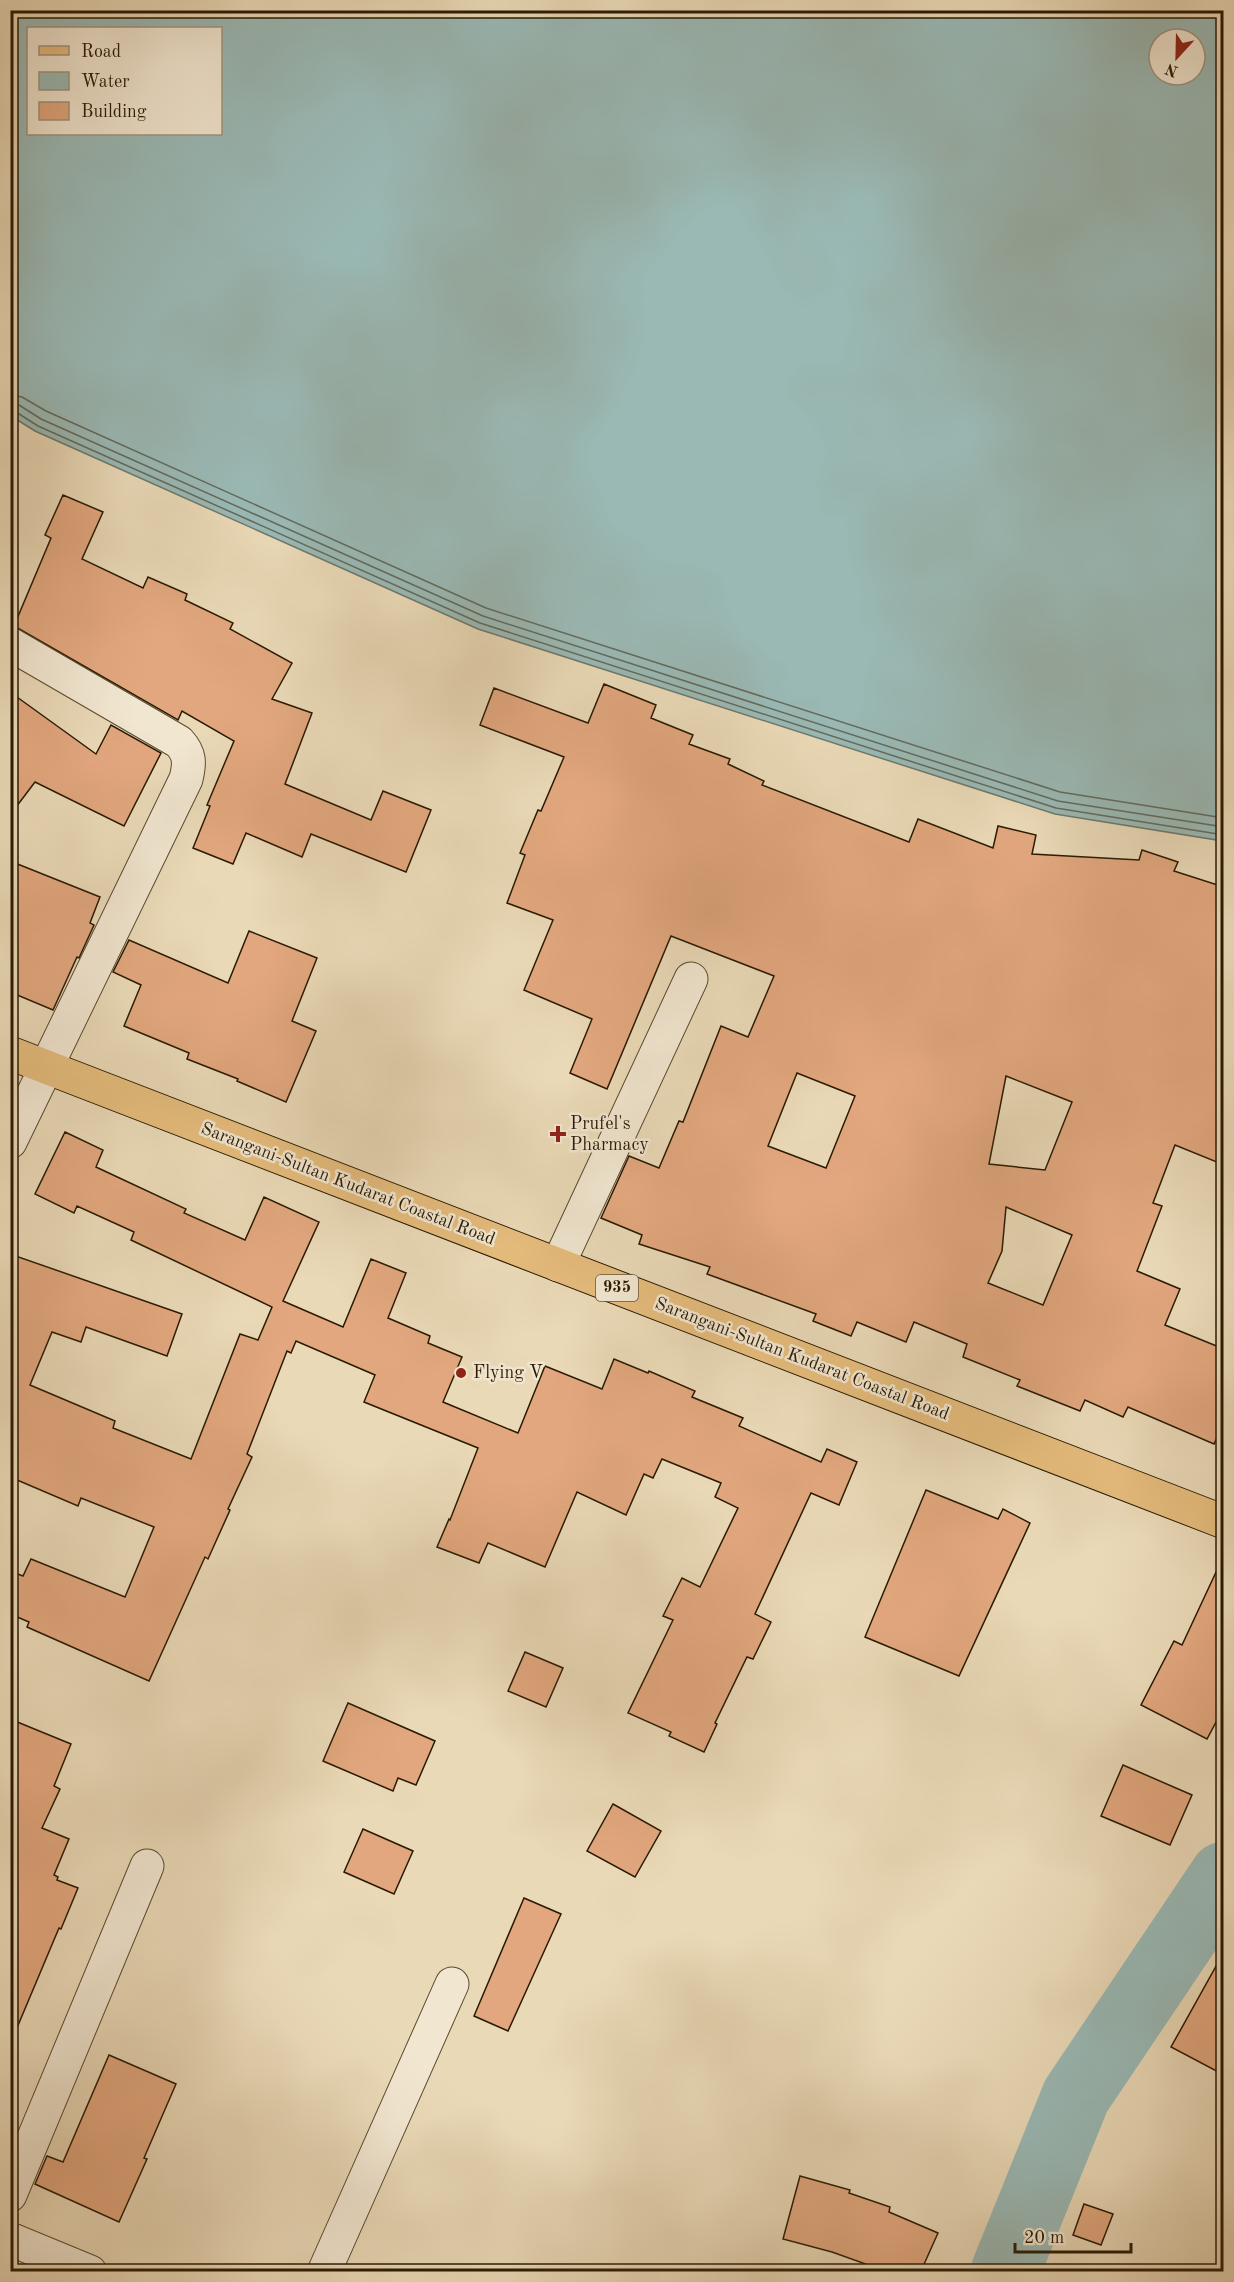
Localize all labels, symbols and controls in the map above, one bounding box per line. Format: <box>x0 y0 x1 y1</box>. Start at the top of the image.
legend <box>27 27 222 135</box>
north arrow <box>1147 27 1207 87</box>
text: Road <box>81 43 121 61</box>
text: N <box>1163 59 1181 79</box>
text: Water <box>81 73 130 91</box>
text: Building <box>81 103 147 121</box>
place label: Prufel's Pharmacy <box>570 1115 649 1154</box>
street label: Sarangani-Sultan Kudarat Coastal Road <box>198 1119 498 1249</box>
marker: Prufel's Pharmacy <box>551 1127 565 1141</box>
road number: 935 <box>596 1275 638 1301</box>
street label: Sarangani-Sultan Kudarat Coastal Road <box>652 1294 952 1424</box>
place label: Flying V <box>473 1364 543 1382</box>
marker: Flying V <box>454 1366 468 1380</box>
scale bar <box>1015 2216 1130 2254</box>
text: 20 m <box>1024 2229 1064 2247</box>

